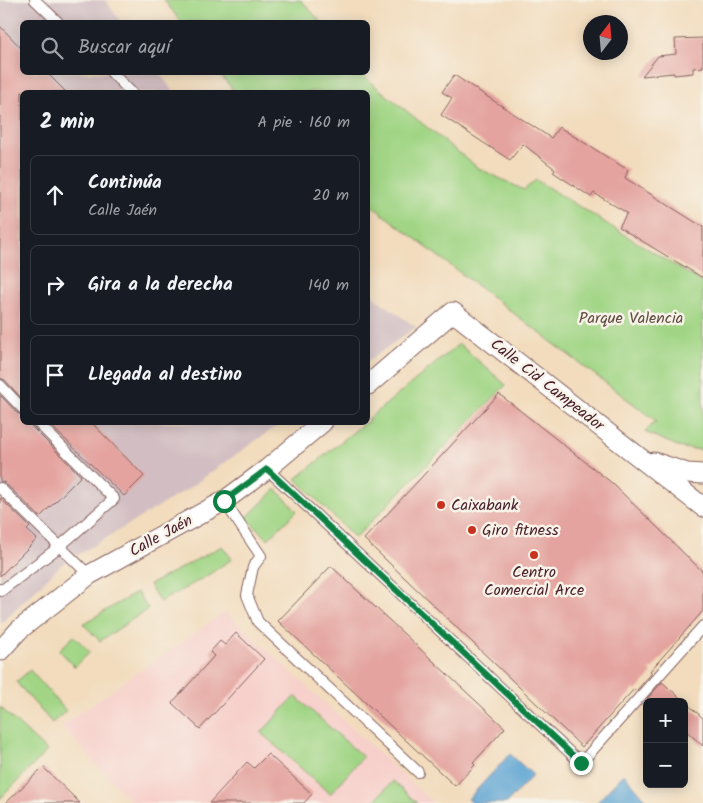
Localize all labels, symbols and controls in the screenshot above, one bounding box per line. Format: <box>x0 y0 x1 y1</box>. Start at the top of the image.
north arrow <box>583 15 628 60</box>
search box <box>20 20 370 75</box>
text: Buscar aquí <box>78 33 170 63</box>
icon: search <box>38 34 66 62</box>
text: 2 min <box>40 106 95 139</box>
text: A pie · 160 m <box>258 110 350 135</box>
text: Continúa <box>88 168 162 198</box>
icon: ahead <box>41 181 69 209</box>
text: 20 m <box>313 183 349 208</box>
text: Calle Jaén <box>88 198 157 223</box>
text: Gira a la derecha <box>88 270 233 300</box>
icon: right <box>41 271 69 299</box>
text: 140 m <box>308 273 349 298</box>
park label: Parque Valencia <box>579 306 683 331</box>
street label: Calle Cid Campeador <box>485 332 611 439</box>
text: Llegada al destino <box>88 360 242 390</box>
icon: arrive <box>41 361 69 389</box>
route start <box>213 490 236 513</box>
place label: Caixabank <box>451 493 519 518</box>
marker: Caixabank <box>435 499 447 511</box>
street label: Calle Jaén <box>125 508 197 564</box>
place label: Giro fitness <box>482 518 559 543</box>
marker: Giro fitness <box>466 524 478 536</box>
marker: Centro Comercial Arce <box>528 549 540 561</box>
place label: Centro Comercial Arce <box>484 560 584 603</box>
map controls <box>643 698 688 788</box>
button: + <box>643 698 688 743</box>
button: − <box>643 743 688 788</box>
route end <box>570 752 593 775</box>

